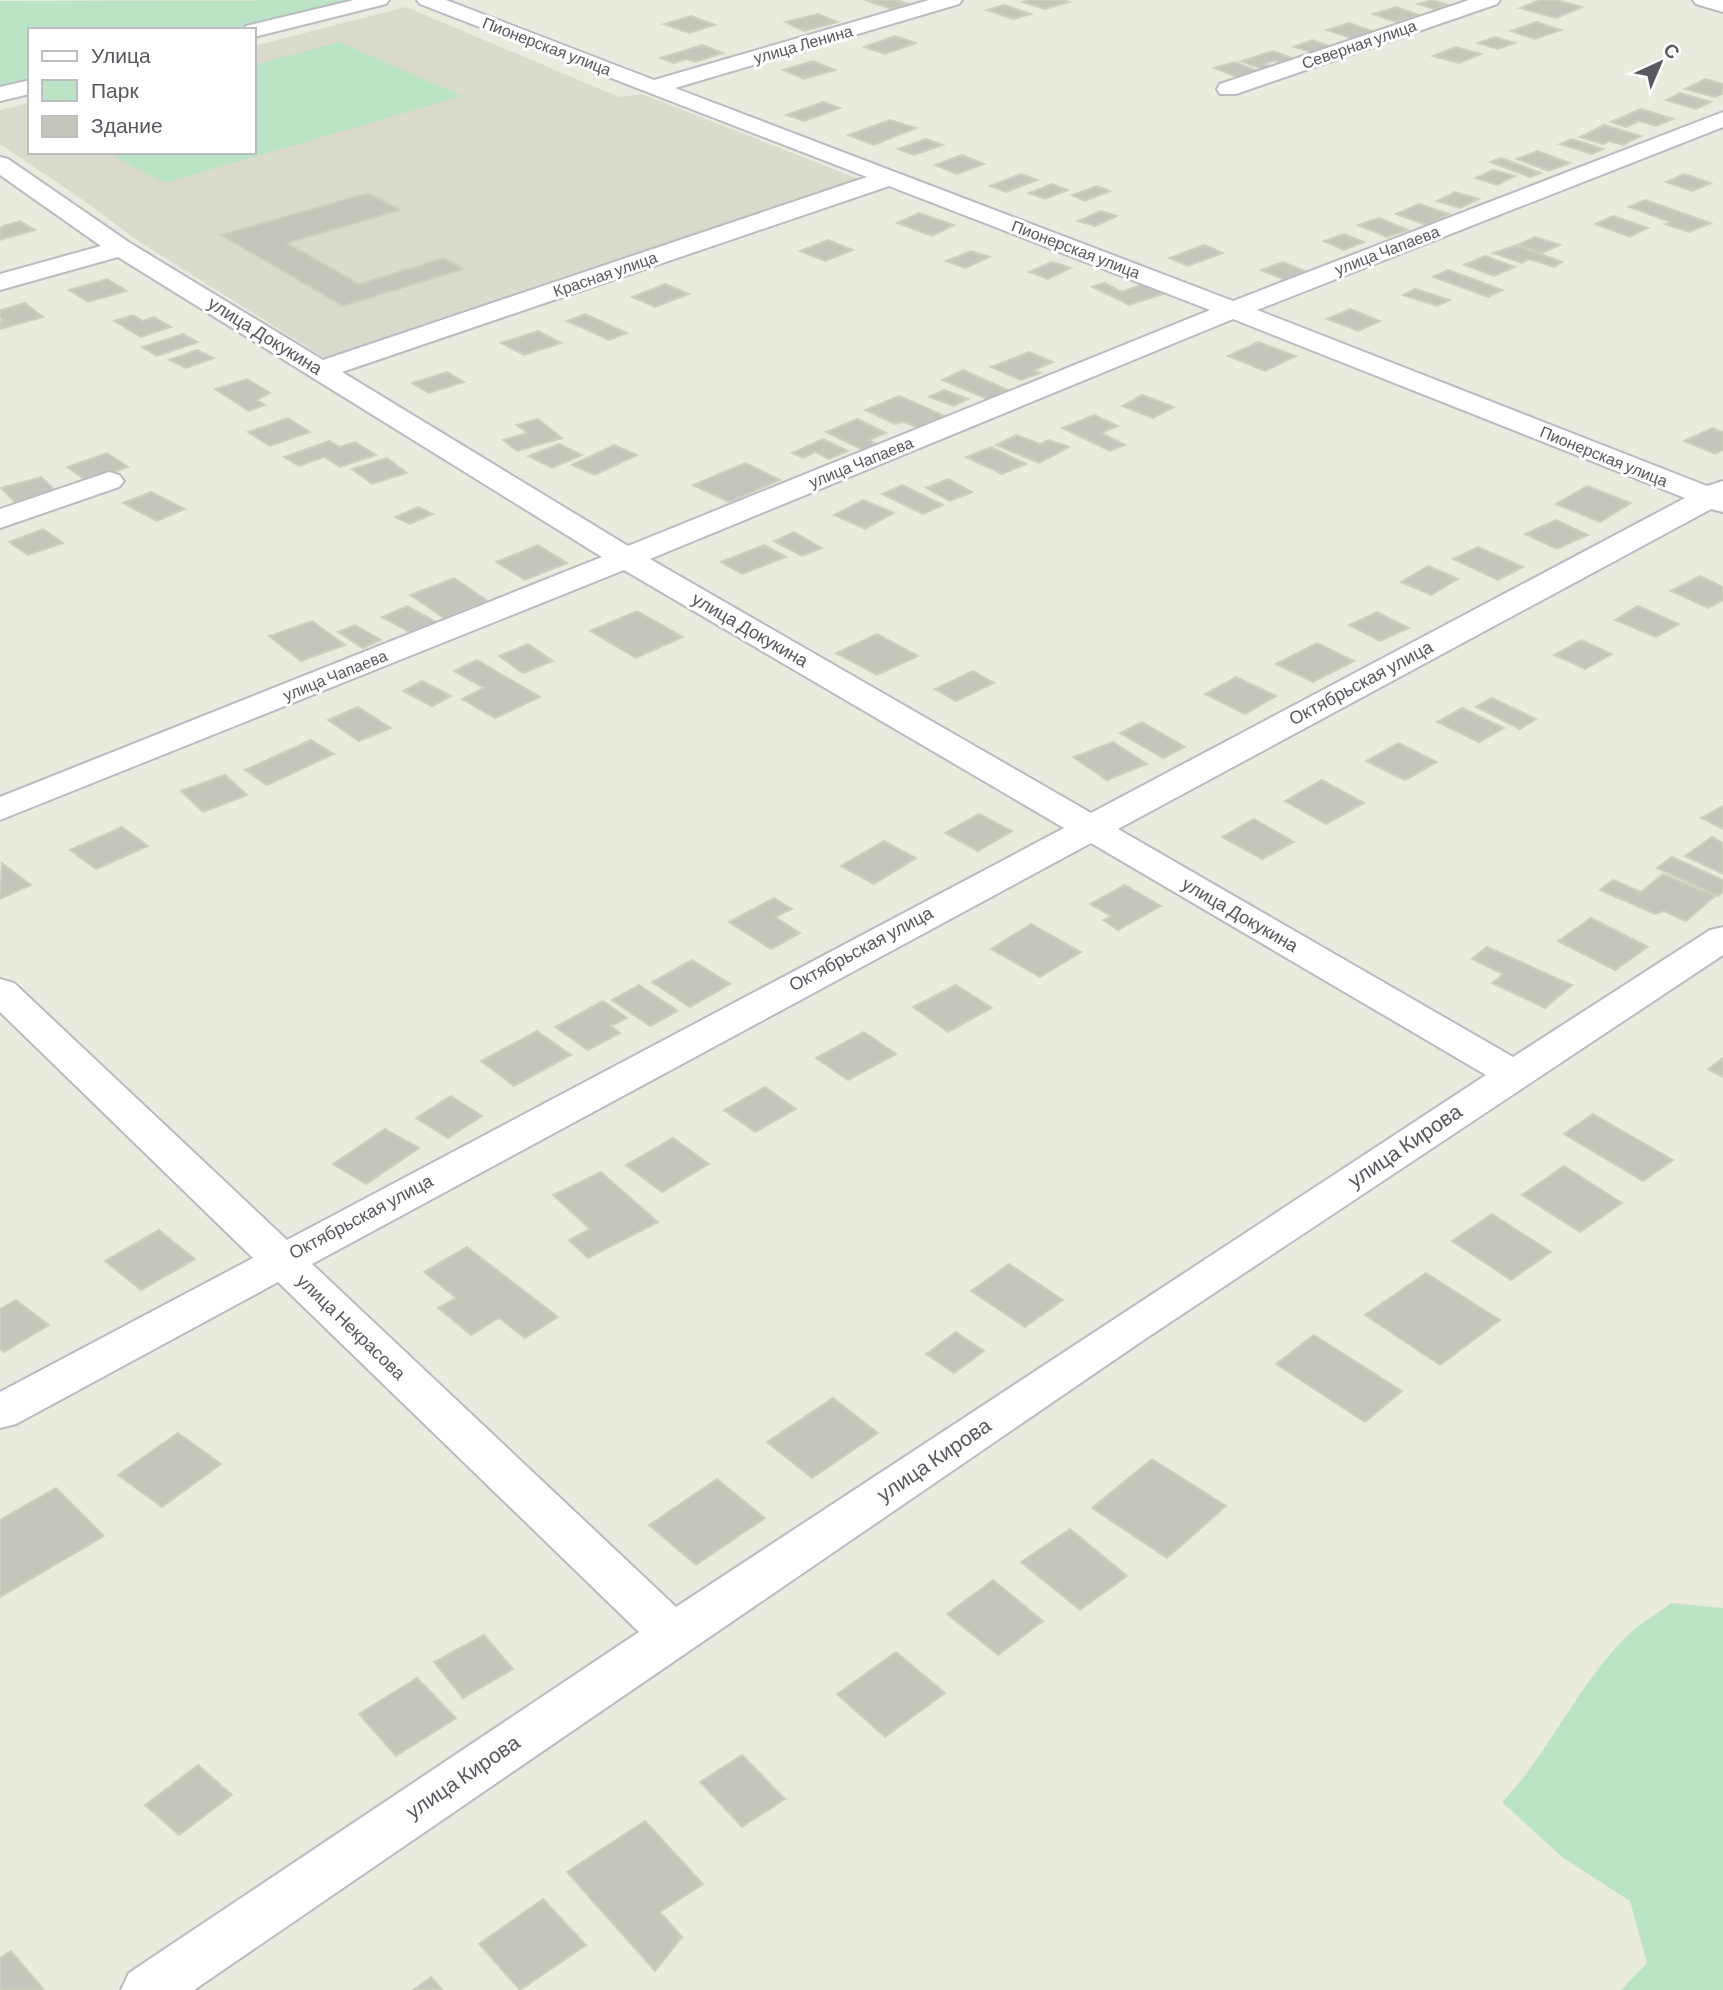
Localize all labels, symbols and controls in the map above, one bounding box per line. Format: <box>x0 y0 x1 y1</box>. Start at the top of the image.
street label: Пионерская улица <box>480 12 614 79</box>
street label: Северная улица <box>1299 15 1419 72</box>
street label: улица Ленина <box>751 20 855 67</box>
legend <box>28 28 256 154</box>
north arrow <box>1625 28 1695 98</box>
text: С <box>1659 37 1685 64</box>
text: Улица <box>91 42 151 67</box>
text: Парк <box>91 77 139 102</box>
text: Здание <box>91 112 163 137</box>
street label: Пионерская улица <box>1009 215 1143 282</box>
street label: улица Чапаева <box>1332 221 1442 278</box>
street label: Красная улица <box>550 247 659 300</box>
street label: улица Докукина <box>204 291 328 380</box>
street label: Пионерская улица <box>1538 421 1671 490</box>
street label: улица Чапаева <box>806 432 916 491</box>
street label: улица Докукина <box>689 587 813 672</box>
street label: Октябрьская улица <box>1285 634 1437 729</box>
street label: улица Чапаева <box>280 645 390 704</box>
street label: улица Докукина <box>1179 872 1303 957</box>
street label: Октябрьская улица <box>785 900 937 995</box>
street label: улица Кирова <box>1343 1097 1466 1192</box>
street label: Октябрьская улица <box>285 1168 437 1263</box>
street label: улица Некрасова <box>293 1269 411 1384</box>
street label: улица Кирова <box>872 1411 995 1506</box>
street label: улица Кирова <box>401 1728 524 1823</box>

